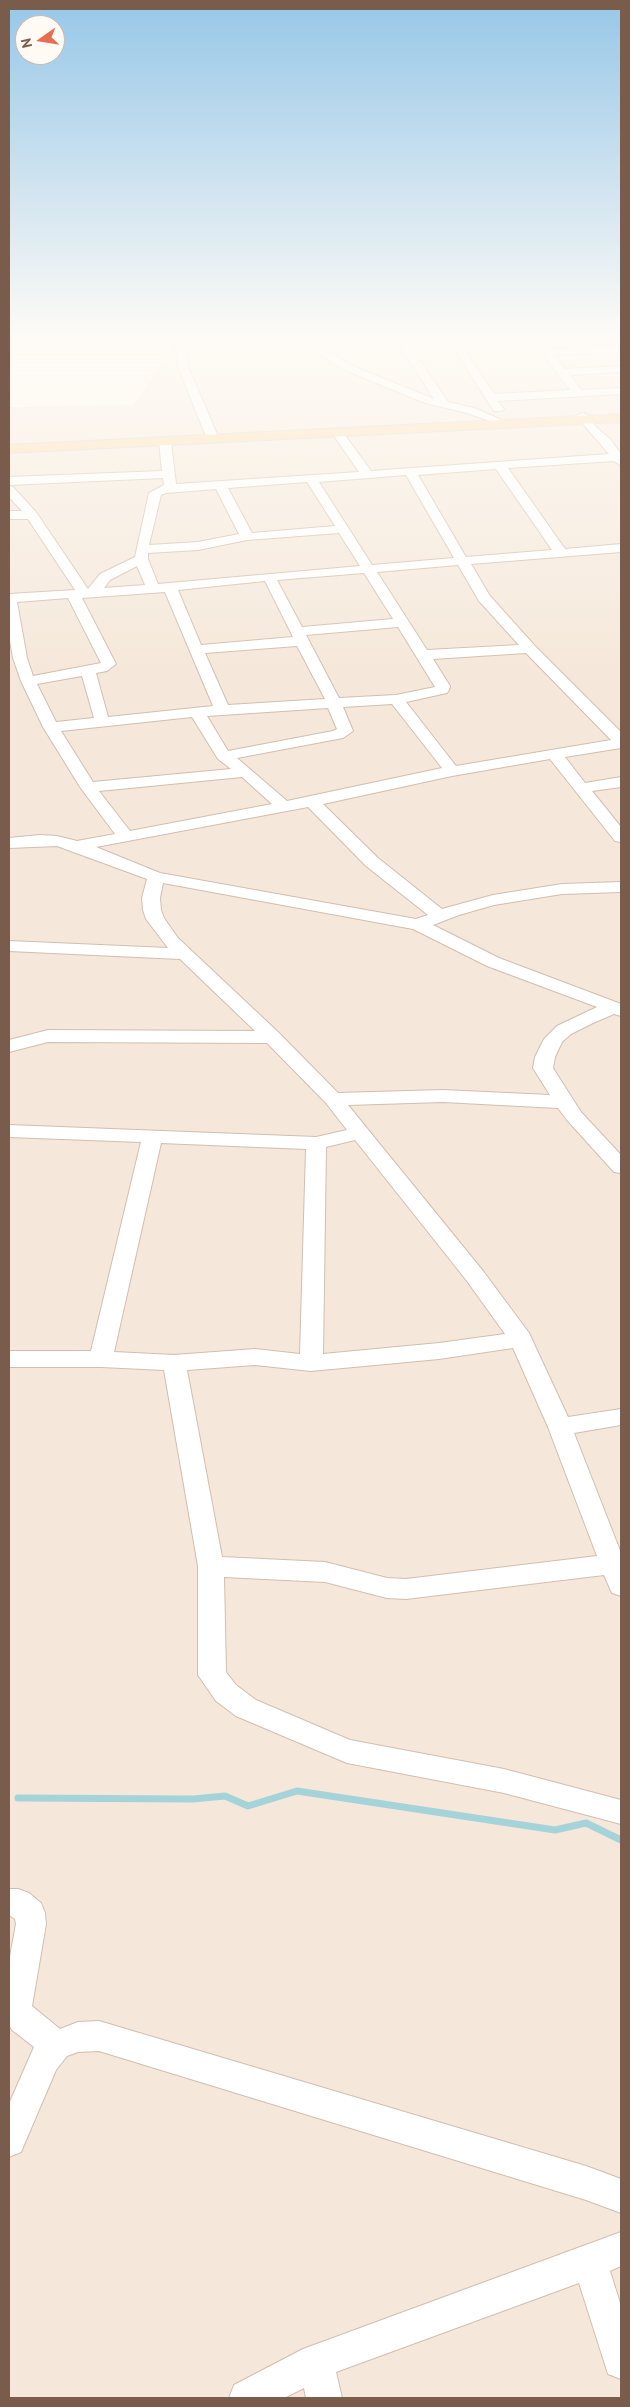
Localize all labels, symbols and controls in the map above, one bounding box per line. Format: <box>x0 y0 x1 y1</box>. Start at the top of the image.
north arrow <box>15 15 65 65</box>
text: N <box>17 37 36 50</box>

